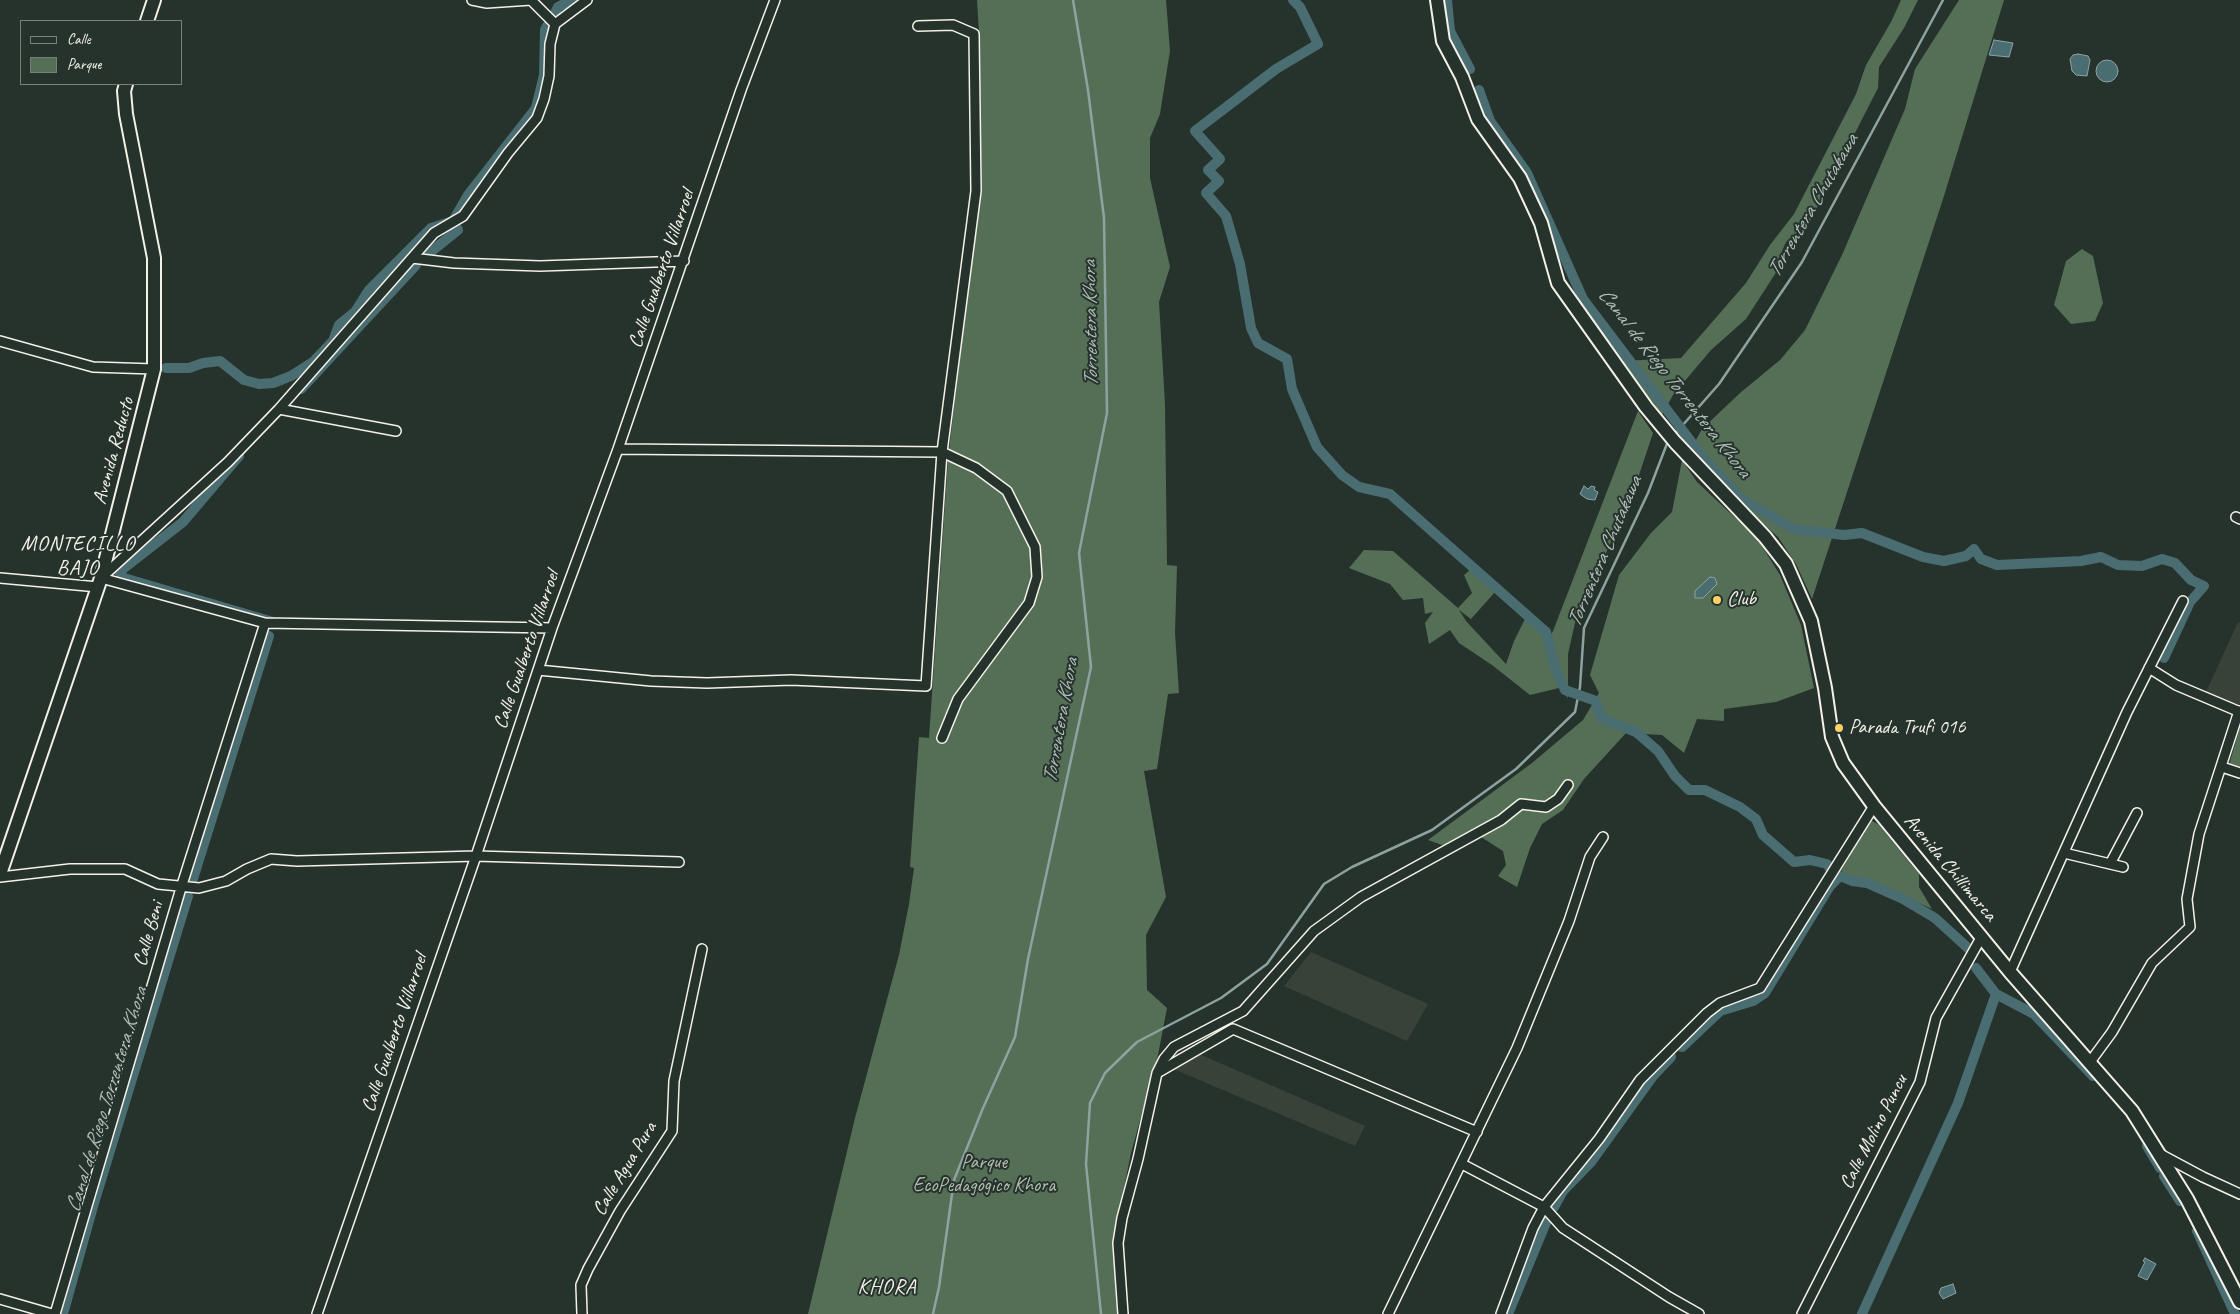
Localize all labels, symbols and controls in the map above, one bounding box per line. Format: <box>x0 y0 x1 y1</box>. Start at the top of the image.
legend <box>20 20 182 85</box>
text: Calle <box>67 30 91 49</box>
text: Parque <box>67 55 101 74</box>
water label: Torrentera Chutakawa <box>1762 130 1864 282</box>
street label: Calle Gualberto Villarroel <box>624 187 700 351</box>
water label: Torrentera Khora <box>1077 261 1105 387</box>
water label: Canal de Riego Torrentera Khora <box>1592 283 1756 483</box>
street label: Avenida Reducto <box>88 395 140 507</box>
water label: Torrentera Chutakawa <box>1562 473 1648 631</box>
district label: MONTECILLO BAJO <box>20 531 136 581</box>
street label: Calle Gualberto Villarroel <box>489 568 565 732</box>
place label: Club <box>1727 588 1756 612</box>
marker: Club <box>1711 594 1723 606</box>
water label: Torrentera Khora <box>1038 657 1084 785</box>
place label: Parada Trufi 016 <box>1849 716 1966 740</box>
marker: Parada Trufi 016 <box>1833 722 1845 734</box>
street label: Avenida Chillimarca <box>1898 810 2002 926</box>
street label: Calle Beni <box>128 899 170 969</box>
street label: Calle Gualberto Villarroel <box>357 951 433 1115</box>
water label: Canal de Riego Torrentera Khora <box>61 985 153 1215</box>
street label: Calle Molino Puncu <box>1835 1071 1913 1193</box>
street label: Calle Agua Pura <box>588 1118 662 1220</box>
park label: Parque EcoPedagógico Khora <box>913 1151 1055 1198</box>
district label: KHORA <box>857 1274 917 1300</box>

